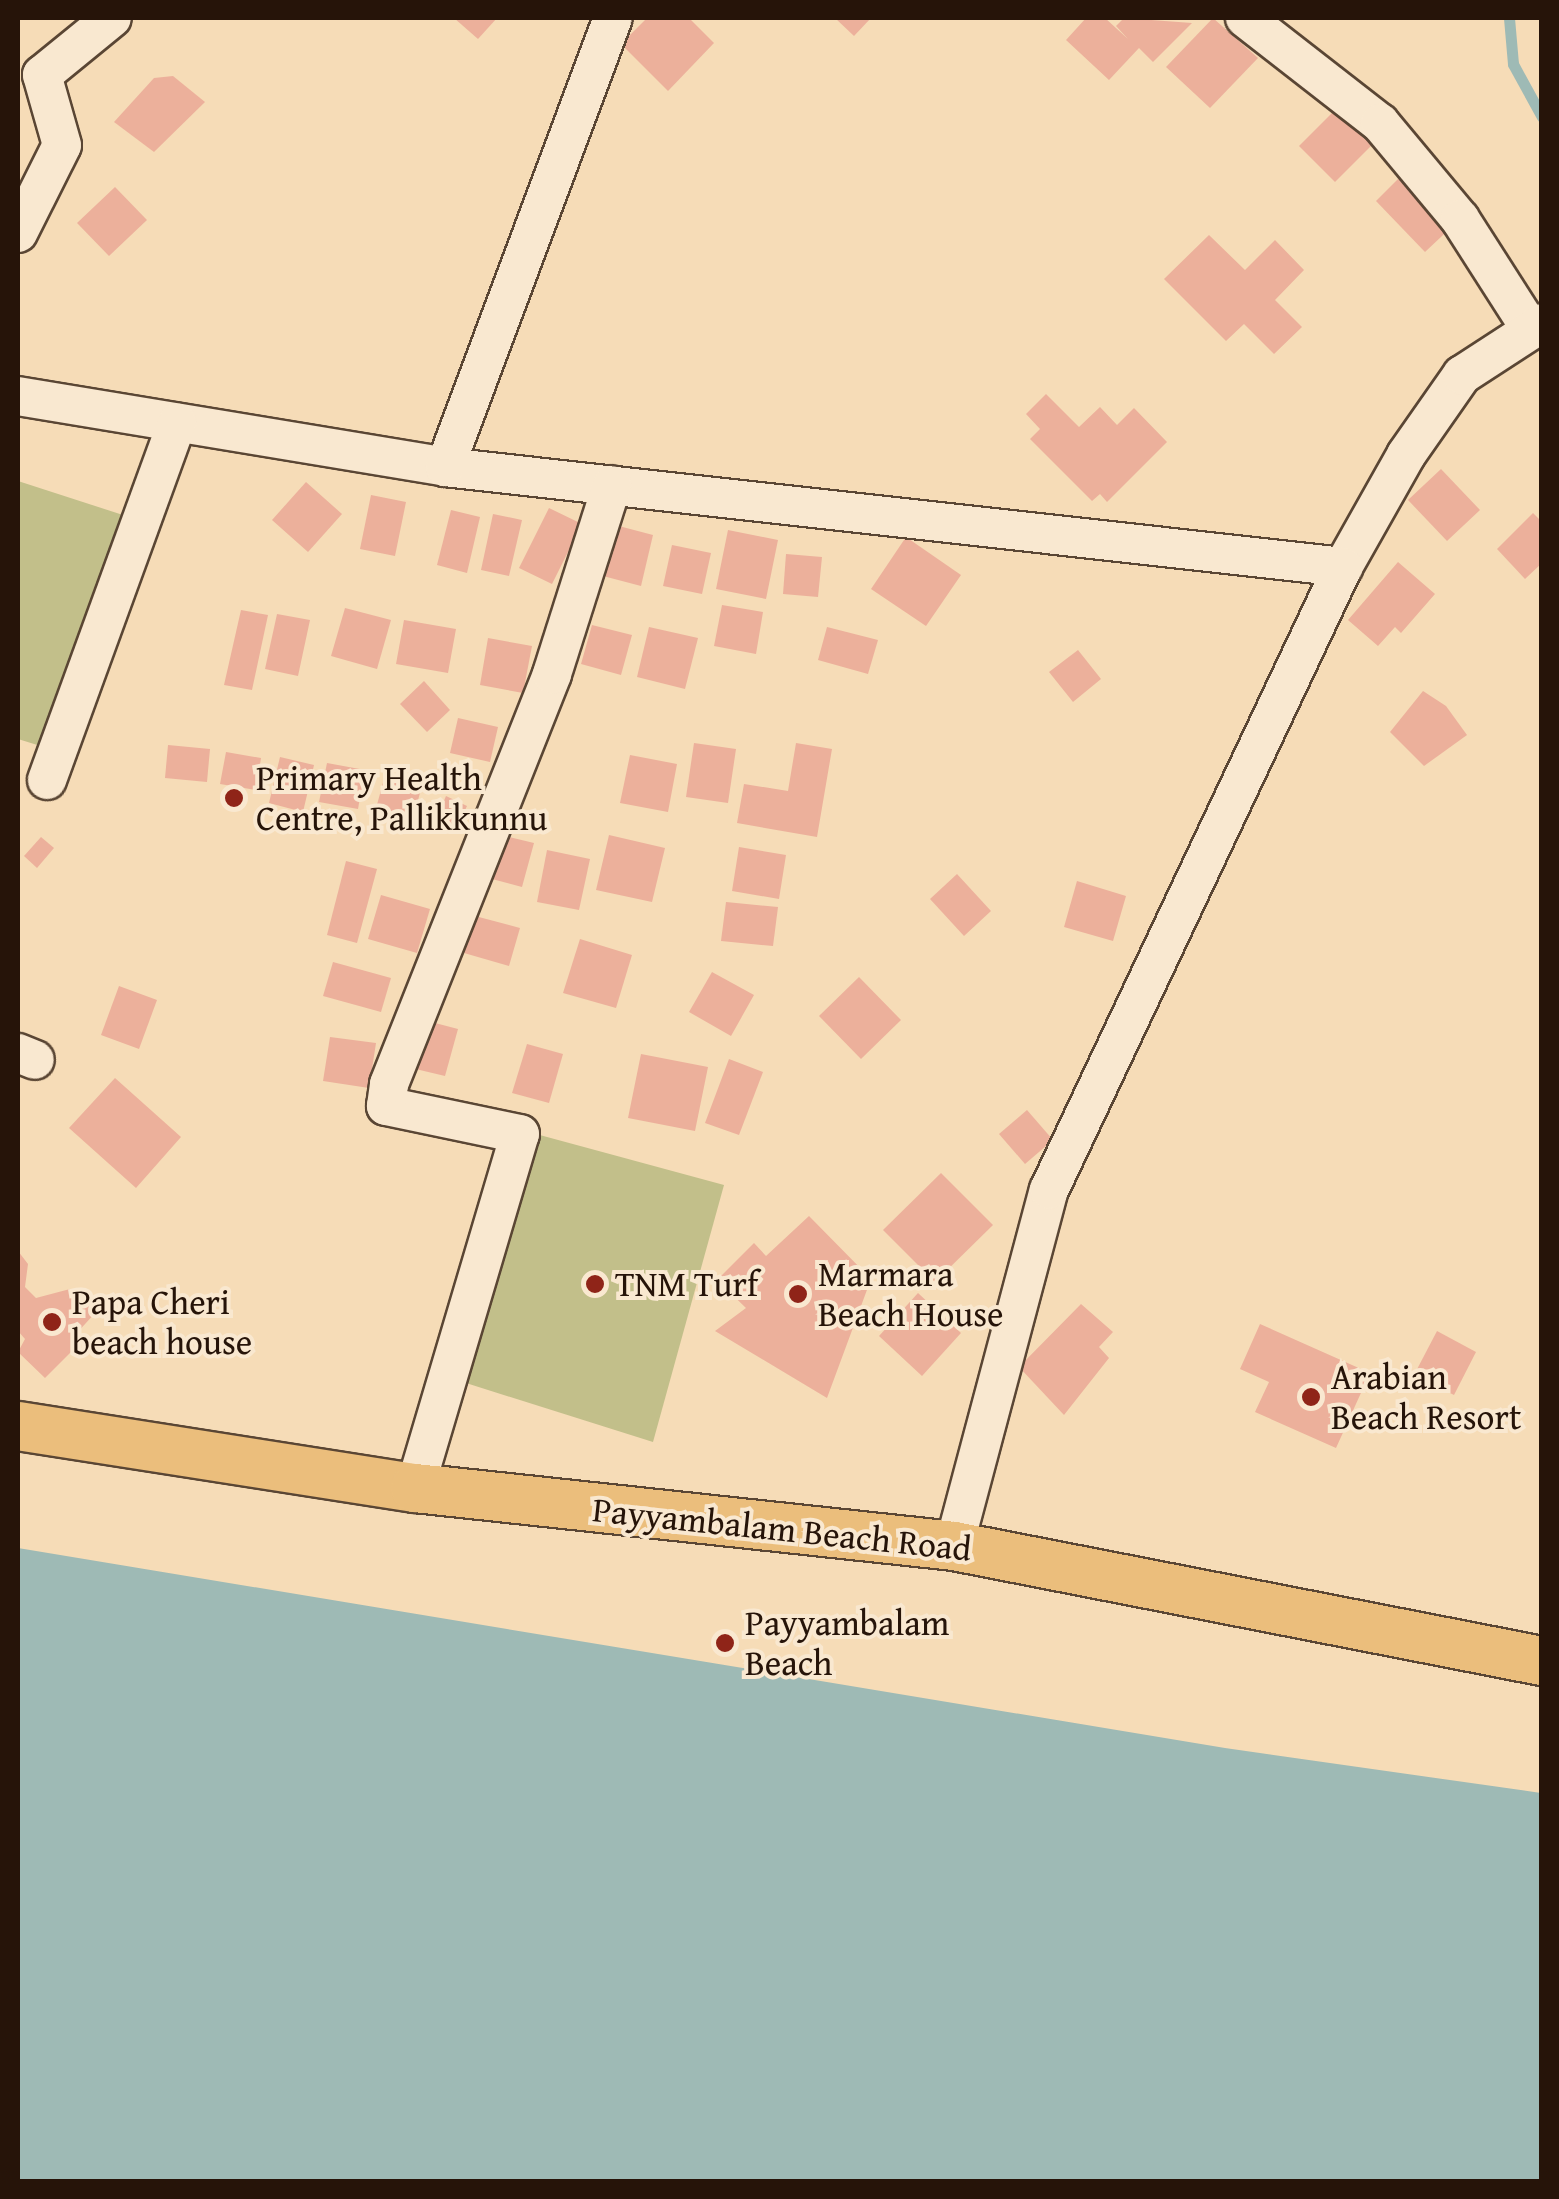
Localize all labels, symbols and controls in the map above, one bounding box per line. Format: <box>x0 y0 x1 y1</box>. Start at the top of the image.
place label: Primary Health Centre, Pallikkunnu <box>256 757 548 839</box>
marker: Primary Health Centre, Pallikkunnu <box>221 785 247 811</box>
place label: Marmara Beach House <box>818 1253 1003 1335</box>
place label: TNM Turf <box>615 1263 758 1305</box>
marker: TNM Turf <box>584 1273 606 1295</box>
place label: Papa Cheri beach house <box>72 1281 252 1363</box>
marker: Marmara Beach House <box>787 1283 809 1305</box>
marker: Papa Cheri beach house <box>41 1311 63 1333</box>
place label: Arabian Beach Resort <box>1331 1356 1521 1438</box>
marker: Arabian Beach Resort <box>1300 1386 1322 1408</box>
street label: Payyambalam Beach Road <box>591 1488 973 1570</box>
place label: Payyambalam Beach <box>745 1602 949 1684</box>
marker: Payyambalam Beach <box>714 1632 736 1654</box>

